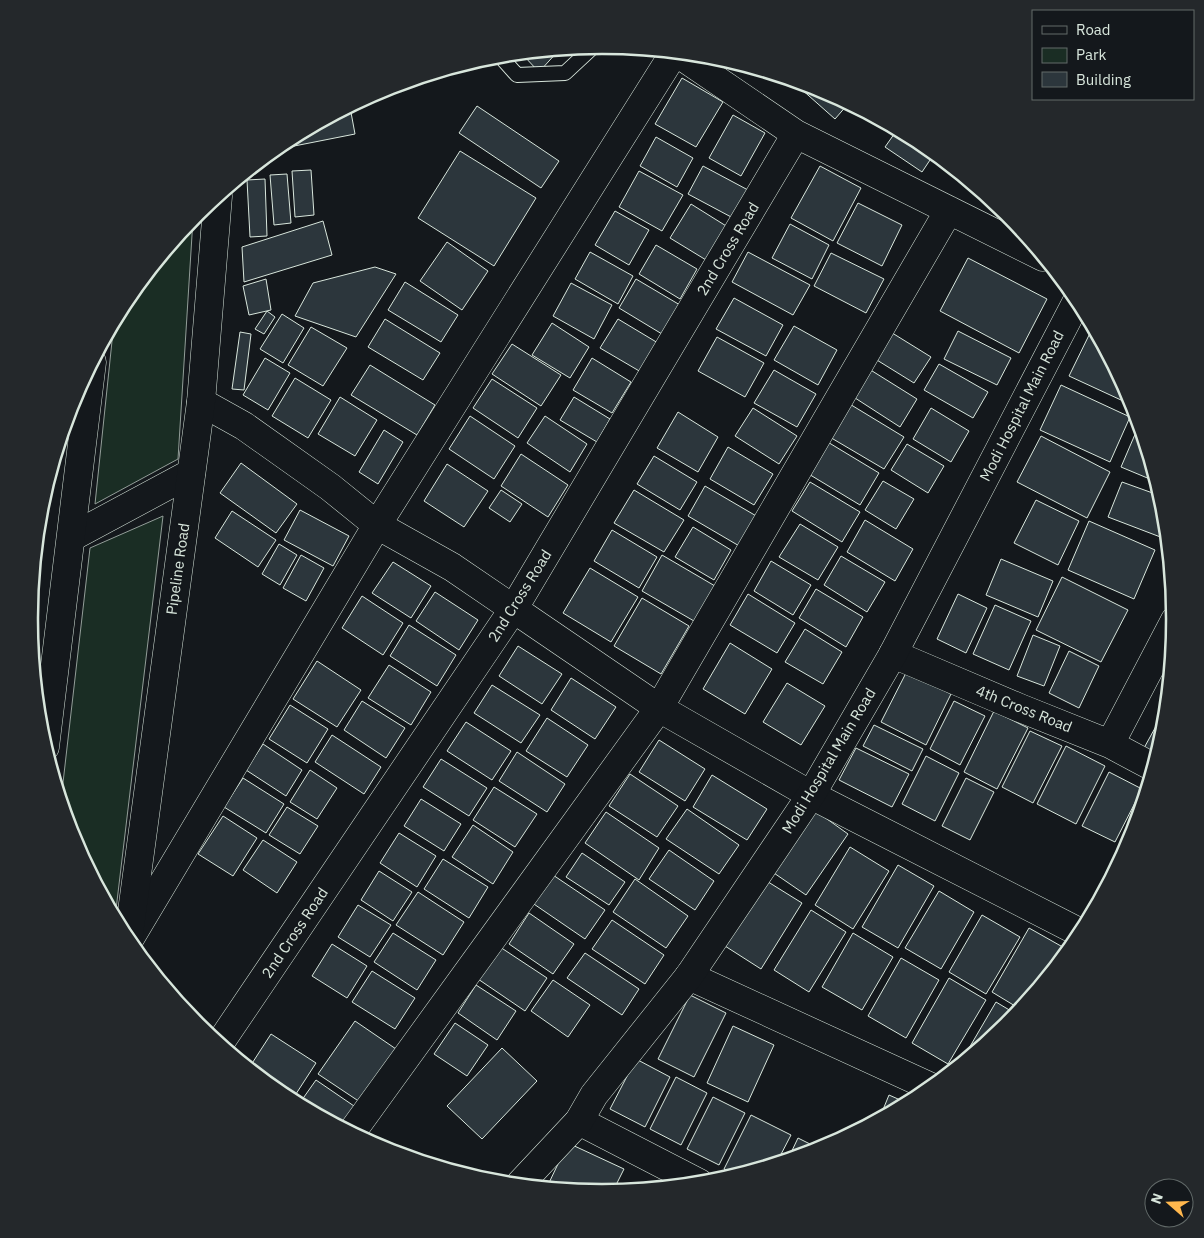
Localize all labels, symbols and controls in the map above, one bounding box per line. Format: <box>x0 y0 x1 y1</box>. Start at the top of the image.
legend <box>1032 10 1194 100</box>
text: Road <box>1076 20 1111 39</box>
text: Park <box>1076 45 1106 64</box>
text: Building <box>1076 70 1131 89</box>
street label: 2nd Cross Road <box>692 199 763 299</box>
street label: Modi Hospital Main Road <box>975 327 1068 484</box>
street label: Pipeline Road <box>162 522 193 616</box>
street label: 2nd Cross Road <box>484 546 556 645</box>
street label: 4th Cross Road <box>973 681 1075 736</box>
street label: Modi Hospital Main Road <box>777 684 880 837</box>
street label: 2nd Cross Road <box>257 884 332 982</box>
north arrow <box>1144 1178 1194 1228</box>
text: N <box>1147 1191 1167 1206</box>

